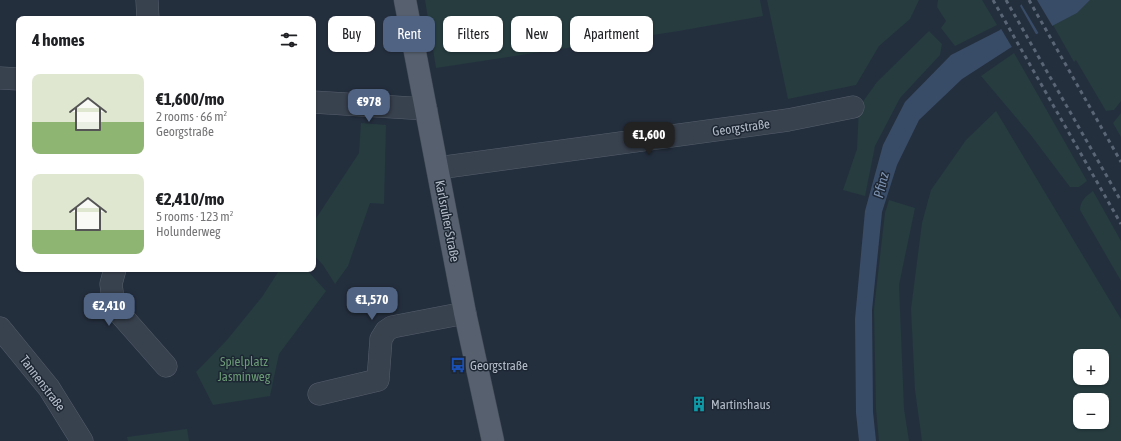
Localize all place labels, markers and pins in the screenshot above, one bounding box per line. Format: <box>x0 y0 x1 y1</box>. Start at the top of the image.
pin: €978 <box>345 89 393 123</box>
pin: €1,600 <box>616 122 682 156</box>
pin: €1,570 <box>339 287 405 321</box>
pin: €2,410 <box>76 293 142 327</box>
bus stop icon: Georgstraße <box>449 356 467 374</box>
place label: Georgstraße <box>470 358 528 373</box>
building icon: Martinshaus <box>690 395 708 413</box>
place label: Martinshaus <box>711 397 771 412</box>

